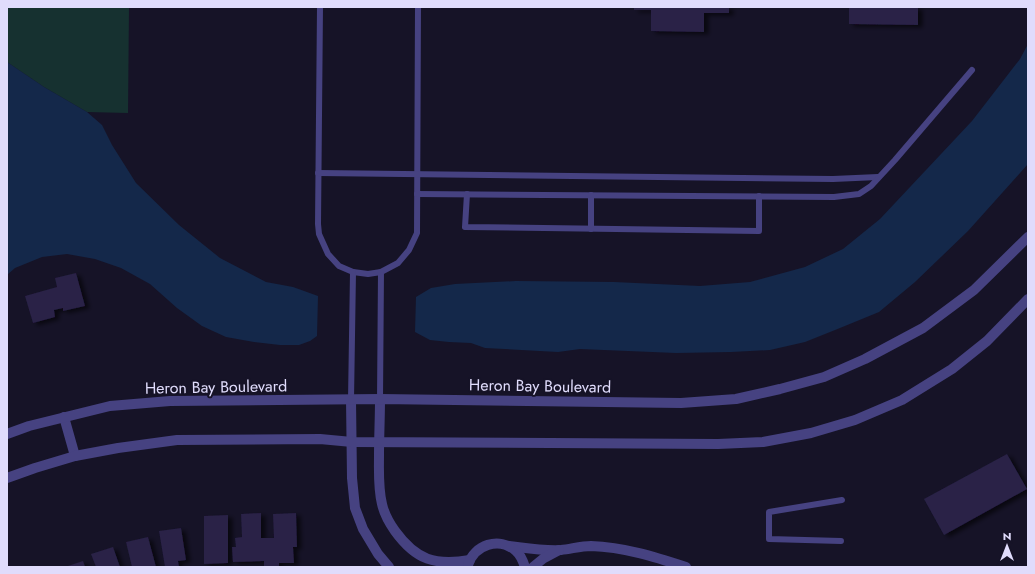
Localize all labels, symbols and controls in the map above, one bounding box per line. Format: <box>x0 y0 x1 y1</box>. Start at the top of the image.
street label: Heron Bay Boulevard <box>469 373 611 399</box>
street label: Heron Bay Boulevard <box>145 374 287 400</box>
north arrow <box>987 526 1027 566</box>
text: N <box>1003 528 1011 544</box>

